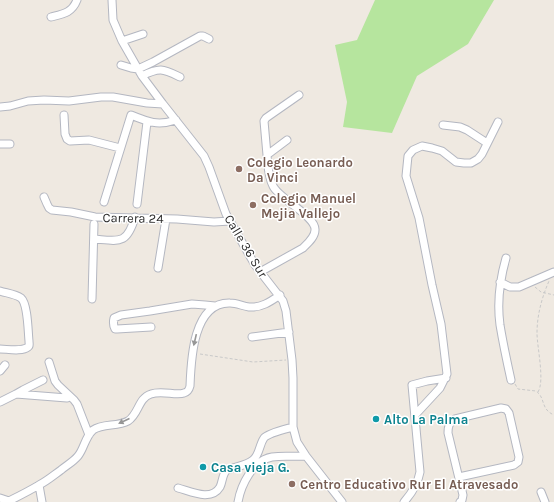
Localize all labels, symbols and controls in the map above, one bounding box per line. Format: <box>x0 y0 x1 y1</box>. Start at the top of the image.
place label: Colegio Leonardo Da Vinci <box>247 155 353 185</box>
marker: Colegio Leonardo Da Vinci <box>234 164 244 174</box>
place label: Colegio Manuel Mejia Vallejo <box>261 191 356 221</box>
marker: Colegio Manuel Mejia Vallejo <box>248 200 258 210</box>
street label: Carrera 24 <box>102 210 164 226</box>
street label: Calle 36 Sur <box>221 212 271 280</box>
one-way arrow <box>192 333 198 346</box>
place label: Alto La Palma <box>384 412 468 427</box>
marker: Alto La Palma <box>371 414 381 424</box>
one-way arrow <box>119 418 130 424</box>
place label: Casa vieja G. <box>211 460 290 475</box>
marker: Casa vieja G. <box>198 462 208 472</box>
place label: Centro Educativo Rur El Atravesado <box>300 477 518 492</box>
marker: Centro Educativo Rur El Atravesado <box>287 479 297 489</box>

